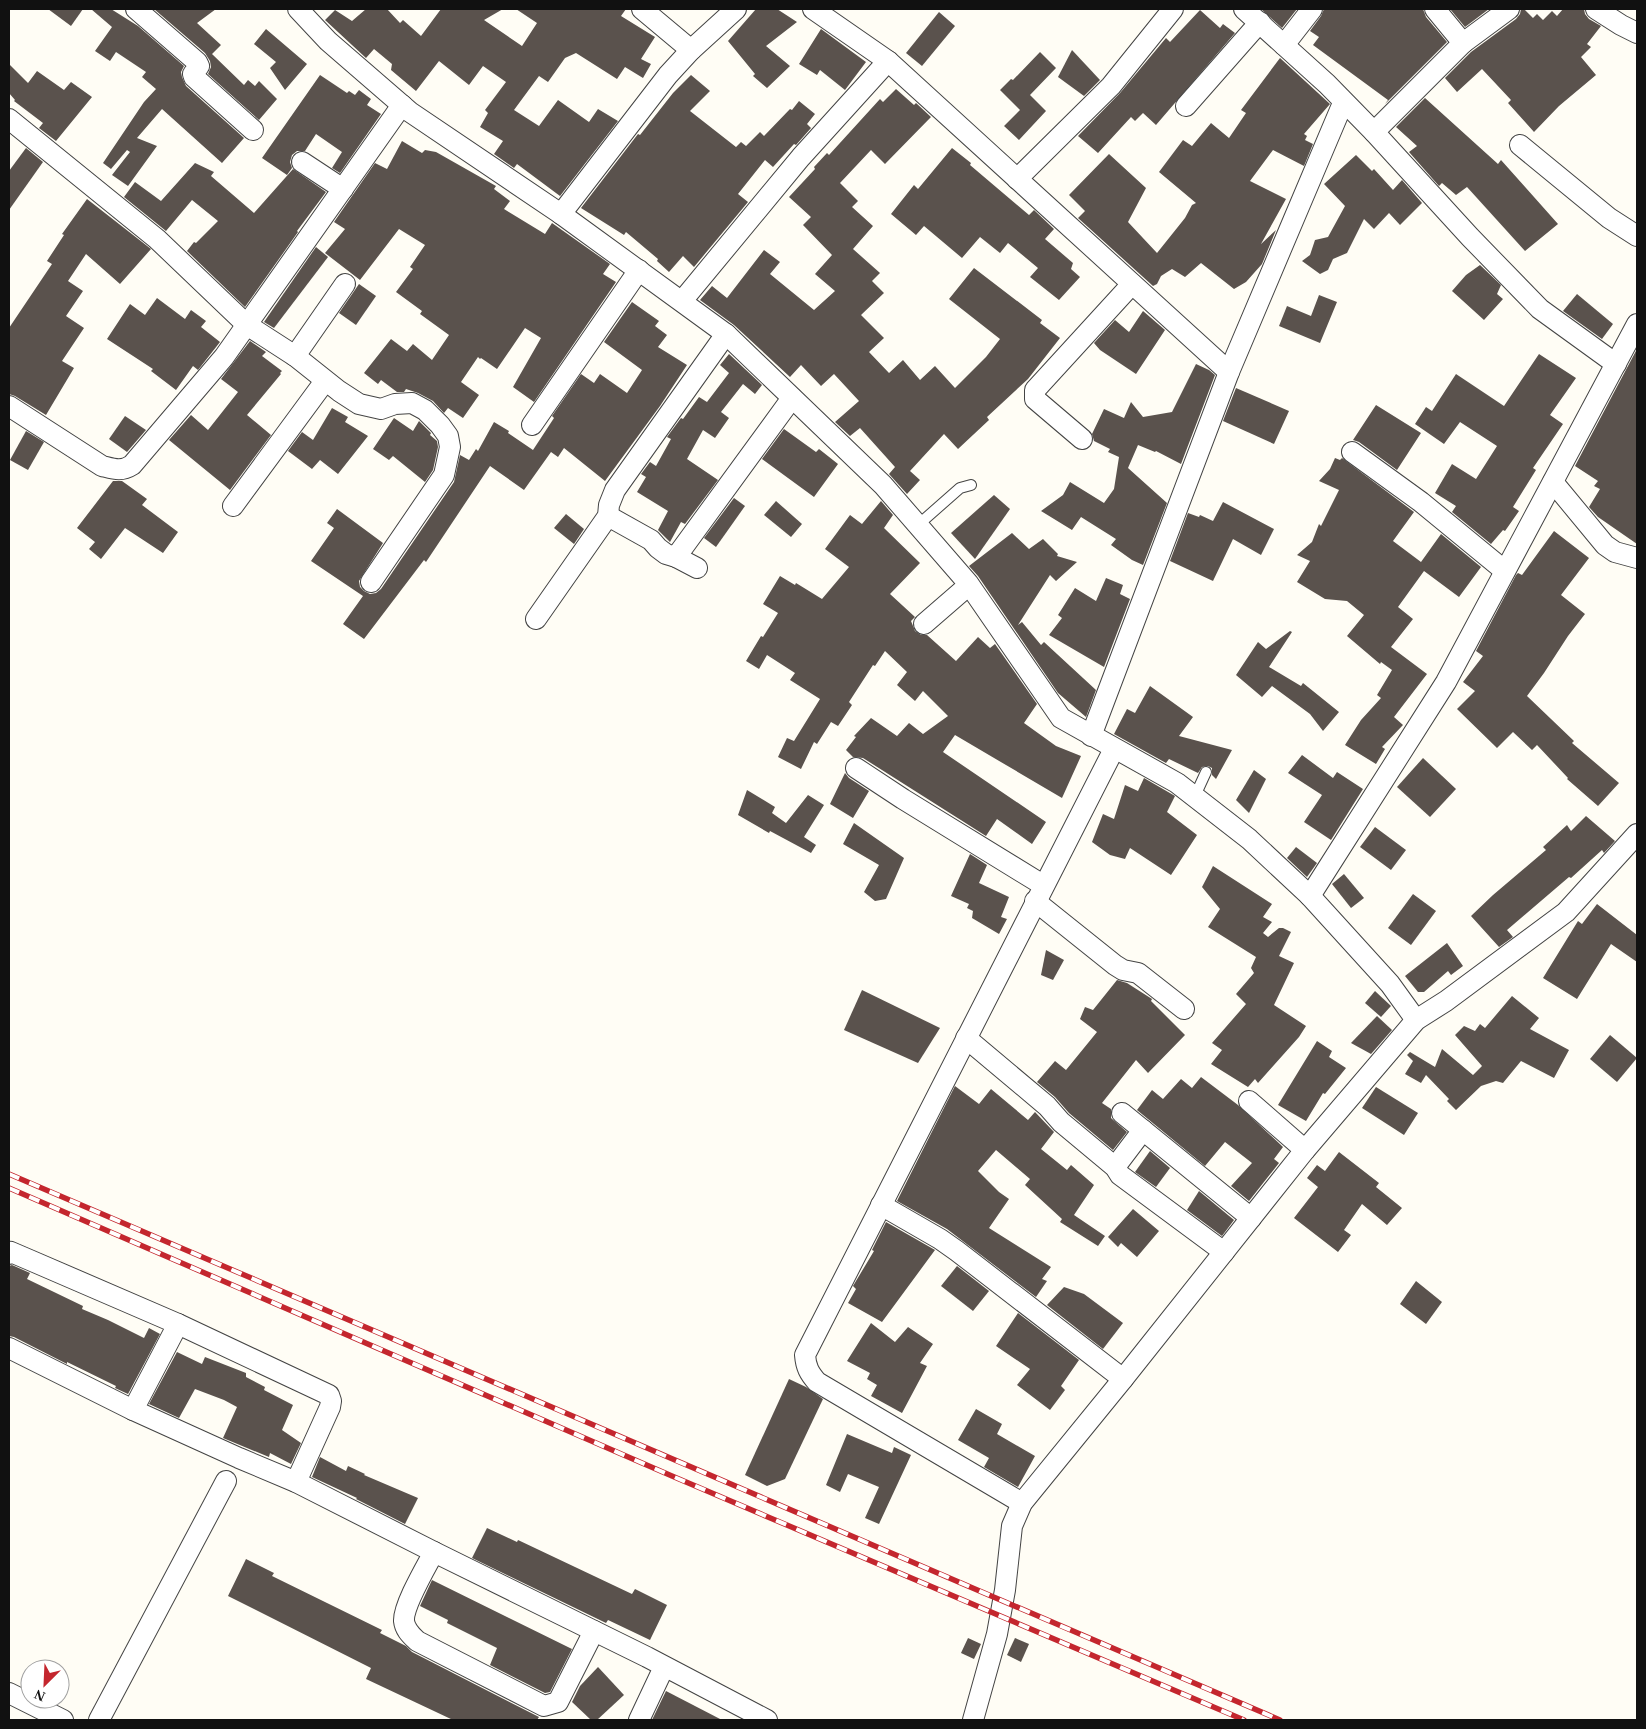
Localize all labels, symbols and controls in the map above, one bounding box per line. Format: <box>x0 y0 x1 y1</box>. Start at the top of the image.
north arrow <box>20 1659 70 1709</box>
text: N <box>32 1687 48 1704</box>

